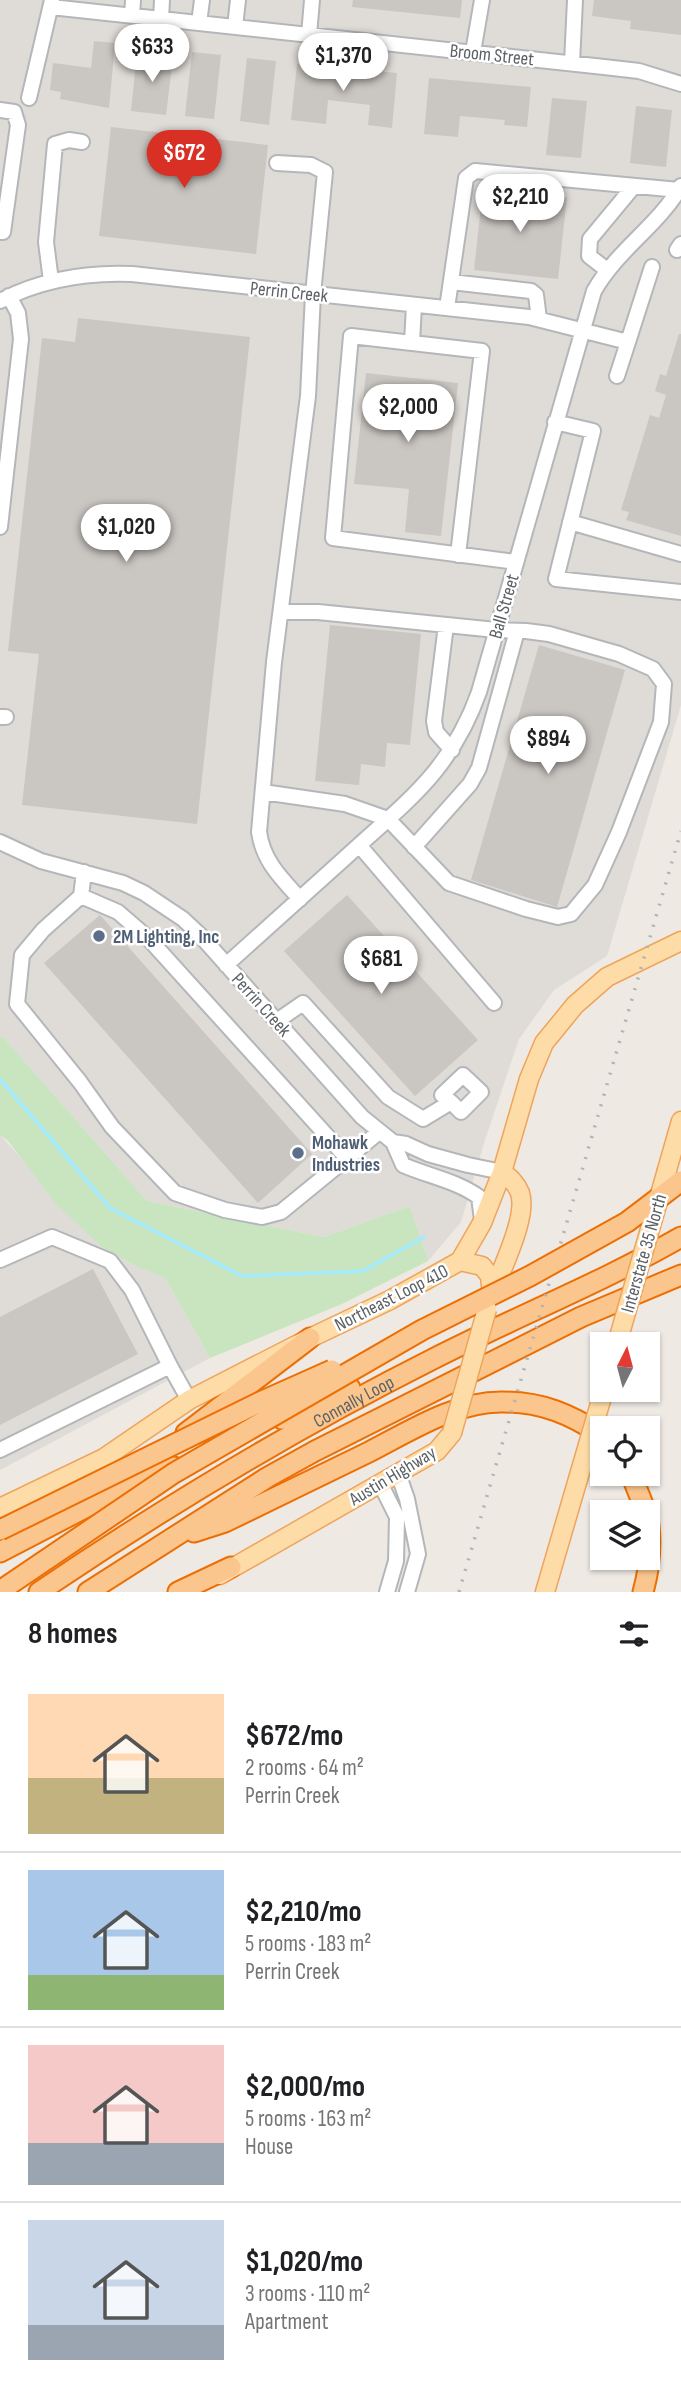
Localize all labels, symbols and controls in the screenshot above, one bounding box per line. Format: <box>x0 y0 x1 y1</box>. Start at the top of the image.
pin: $633 <box>111 24 193 84</box>
text: $633 <box>130 33 174 61</box>
pin: $1,370 <box>286 34 400 93</box>
street label: Broom Street <box>449 40 535 71</box>
text: $1,370 <box>314 42 372 70</box>
pin: $672 <box>143 130 225 190</box>
text: $672 <box>163 139 205 167</box>
pin: $2,210 <box>463 174 577 234</box>
text: $2,210 <box>491 183 549 211</box>
street label: Perrin Creek <box>249 277 330 308</box>
pin: $2,000 <box>351 384 465 444</box>
text: $2,000 <box>378 393 438 421</box>
pin: $1,020 <box>69 504 183 564</box>
text: $1,020 <box>97 513 155 541</box>
street label: Ball Street <box>484 571 525 641</box>
pin: $894 <box>507 716 589 776</box>
text: $894 <box>526 725 570 753</box>
place label: 2M Lighting, Inc <box>113 926 219 949</box>
marker: 2M Lighting, Inc <box>91 928 107 944</box>
pin: $681 <box>340 936 422 996</box>
text: $681 <box>360 945 402 973</box>
street label: Perrin Creek <box>226 968 296 1042</box>
place label: Mohawk Industries <box>312 1132 380 1177</box>
marker: Mohawk Industries <box>290 1145 306 1161</box>
street label: Interstate 35 North <box>617 1191 672 1315</box>
street label: Northeast Loop 410 <box>331 1260 452 1337</box>
north arrow <box>590 1332 660 1402</box>
map controls <box>590 1332 660 1570</box>
street label: Connally Loop <box>309 1371 398 1433</box>
button: locate <box>590 1416 660 1486</box>
street label: Austin Highway <box>344 1441 441 1512</box>
button: layers <box>590 1500 660 1570</box>
icon: filters <box>615 1615 653 1653</box>
text: 8 homes <box>28 1616 117 1652</box>
text: $672/mo <box>245 1718 343 1754</box>
icon: home <box>84 1722 168 1806</box>
text: 2 rooms · 64 m² <box>245 1754 364 1782</box>
text: Perrin Creek <box>245 1782 340 1810</box>
text: $2,210/mo <box>245 1894 362 1930</box>
icon: home <box>84 1898 168 1982</box>
text: 5 rooms · 183 m² <box>245 1930 371 1958</box>
text: Perrin Creek <box>245 1958 340 1986</box>
text: $2,000/mo <box>245 2069 365 2105</box>
icon: home <box>84 2073 168 2157</box>
text: 5 rooms · 163 m² <box>245 2105 371 2133</box>
text: House <box>245 2133 293 2161</box>
text: $1,020/mo <box>245 2244 363 2280</box>
icon: home <box>84 2248 168 2332</box>
text: 3 rooms · 110 m² <box>245 2280 370 2308</box>
text: Apartment <box>245 2308 329 2336</box>

